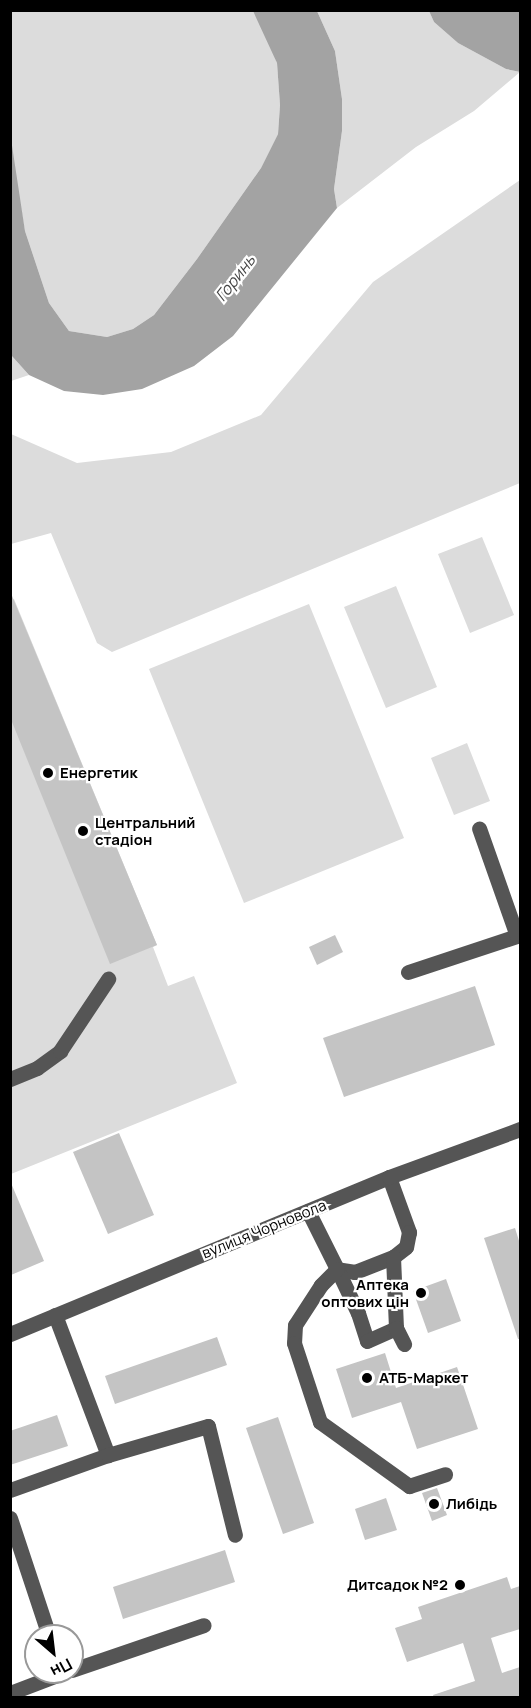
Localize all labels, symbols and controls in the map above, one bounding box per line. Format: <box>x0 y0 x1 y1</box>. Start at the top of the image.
water label: Горинь <box>211 251 259 305</box>
place label: Енергетик <box>60 764 138 782</box>
marker: Енергетик <box>41 766 55 780</box>
place label: Центральний стадіон <box>95 813 195 848</box>
marker: Центральний стадіон <box>76 824 90 838</box>
street label: вулиця Чорновола <box>199 1196 329 1262</box>
place label: Аптека оптових цін <box>321 1275 409 1310</box>
marker: Аптека оптових цін <box>414 1286 428 1300</box>
place label: АТБ-Маркет <box>379 1369 468 1387</box>
marker: АТБ-Маркет <box>360 1371 374 1385</box>
place label: Либідь <box>446 1495 497 1513</box>
marker: Либідь <box>427 1497 441 1511</box>
place label: Дитсадок №2 <box>347 1576 448 1594</box>
marker: Дитсадок №2 <box>453 1578 467 1592</box>
north arrow <box>24 1624 84 1684</box>
text: Пн <box>47 1653 76 1683</box>

